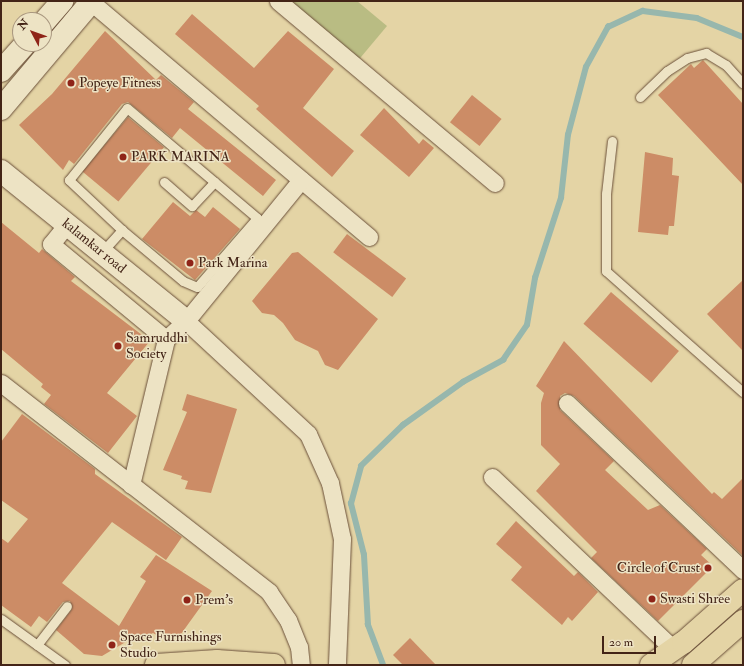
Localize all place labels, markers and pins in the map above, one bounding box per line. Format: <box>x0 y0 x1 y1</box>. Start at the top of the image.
place label: Popeye Fitness <box>79 75 161 91</box>
marker: Popeye Fitness <box>66 78 76 88</box>
place label: PARK MARINA <box>131 149 230 165</box>
marker: PARK MARINA <box>118 152 128 162</box>
place label: Park Marina <box>198 255 268 271</box>
marker: Park Marina <box>185 258 195 268</box>
place label: Samruddhi Society <box>126 330 188 362</box>
marker: Samruddhi Society <box>113 341 123 351</box>
place label: Circle of Crust <box>617 560 700 576</box>
marker: Circle of Crust <box>703 563 713 573</box>
place label: Swasti Shree <box>660 591 730 607</box>
place label: Prem's <box>195 592 233 608</box>
marker: Swasti Shree <box>647 594 657 604</box>
marker: Prem's <box>182 595 192 605</box>
place label: Space Furnishings Studio <box>120 629 222 662</box>
marker: Space Furnishings Studio <box>107 640 117 650</box>

